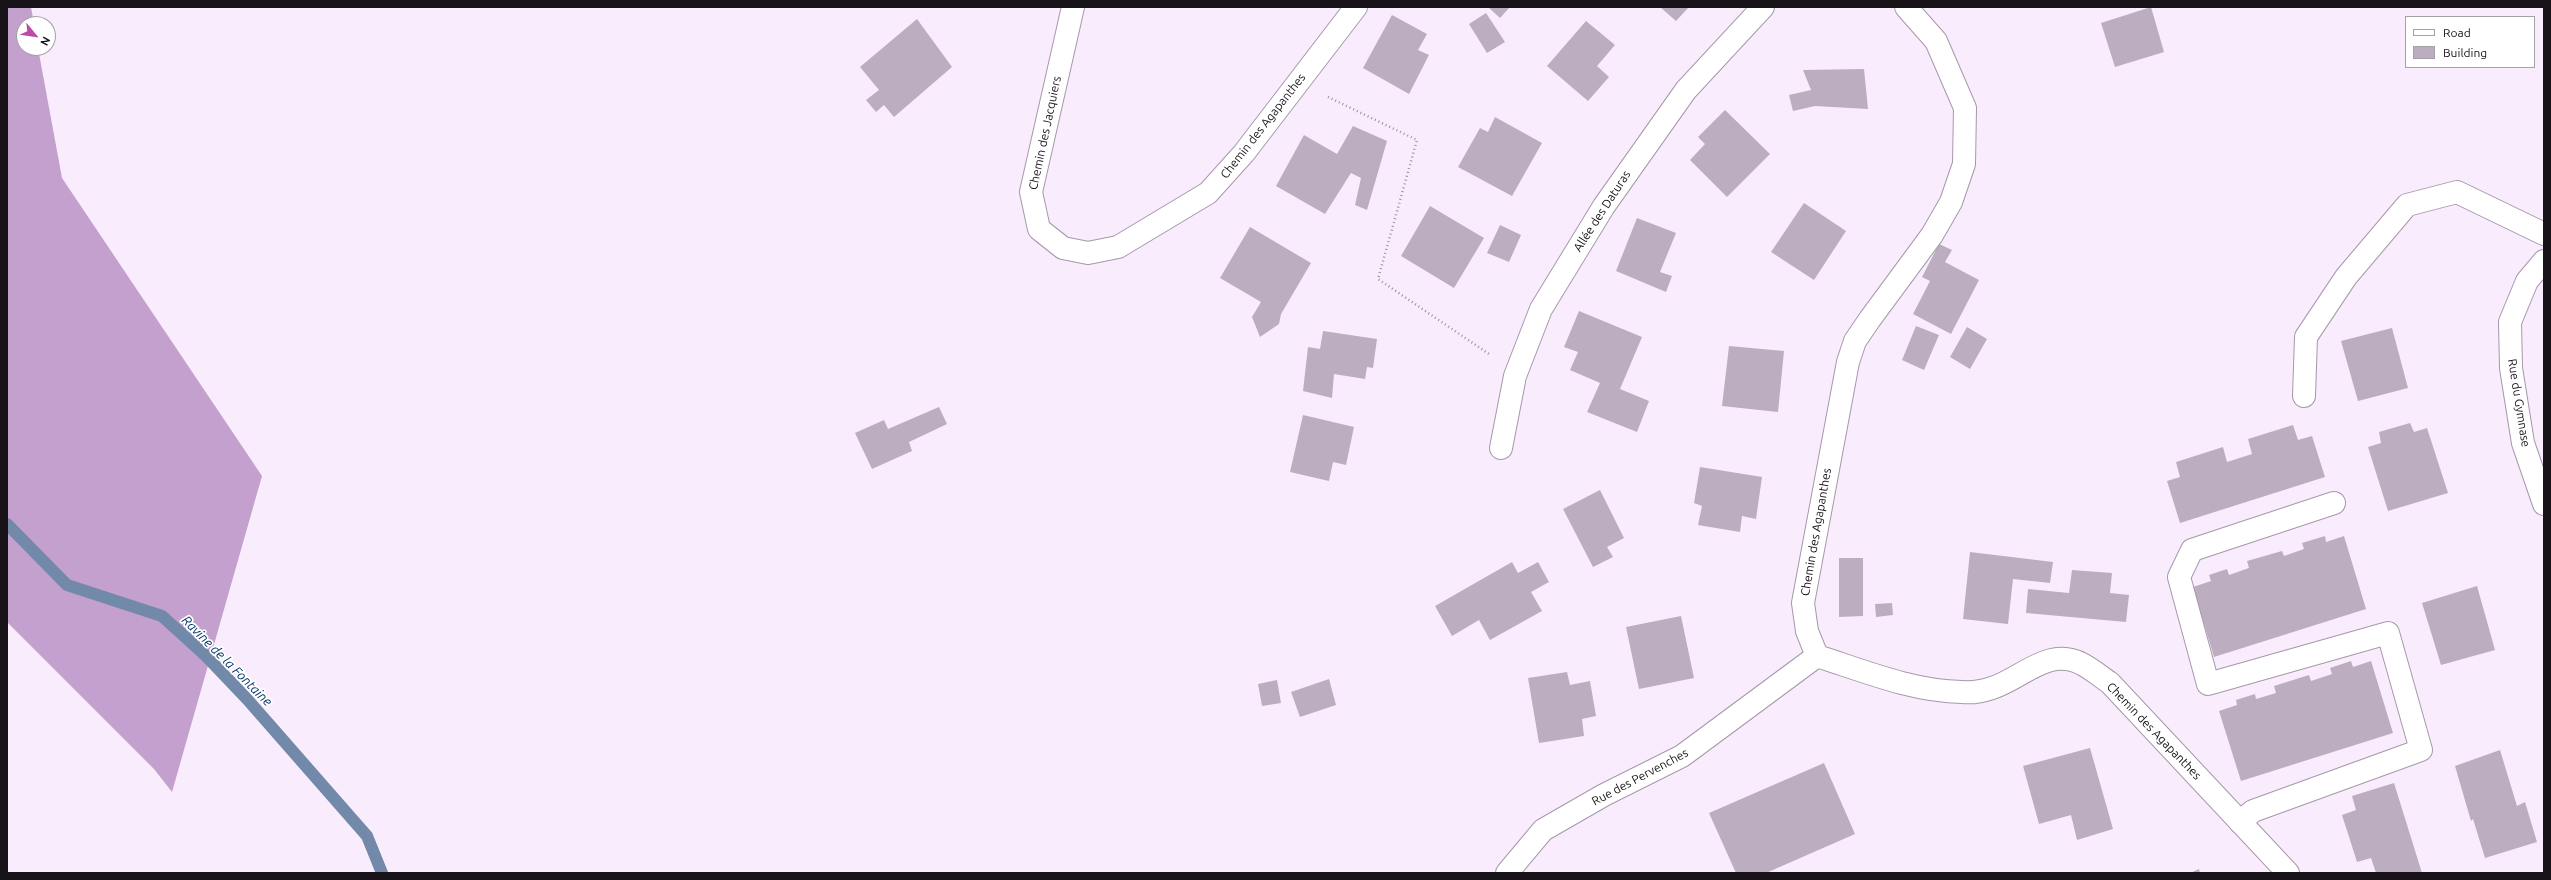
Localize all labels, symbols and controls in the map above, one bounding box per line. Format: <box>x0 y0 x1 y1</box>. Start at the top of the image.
north arrow <box>16 16 56 56</box>
legend <box>2405 16 2535 68</box>
text: Road <box>2443 26 2471 39</box>
text: N <box>38 35 53 48</box>
text: Building <box>2443 46 2487 59</box>
street label: Chemin des Agapanthes <box>1217 71 1309 181</box>
street label: Chemin des Jacquiers <box>1026 75 1064 191</box>
street label: Allée des Daturas <box>1570 168 1634 254</box>
street label: Rue du Gymnase <box>2505 358 2533 448</box>
street label: Chemin des Agapanthes <box>1798 467 1834 597</box>
water label: Ravine de la Fontaine <box>179 613 275 709</box>
street label: Chemin des Agapanthes <box>2104 679 2204 783</box>
street label: Rue des Pervenches <box>1589 745 1691 809</box>

